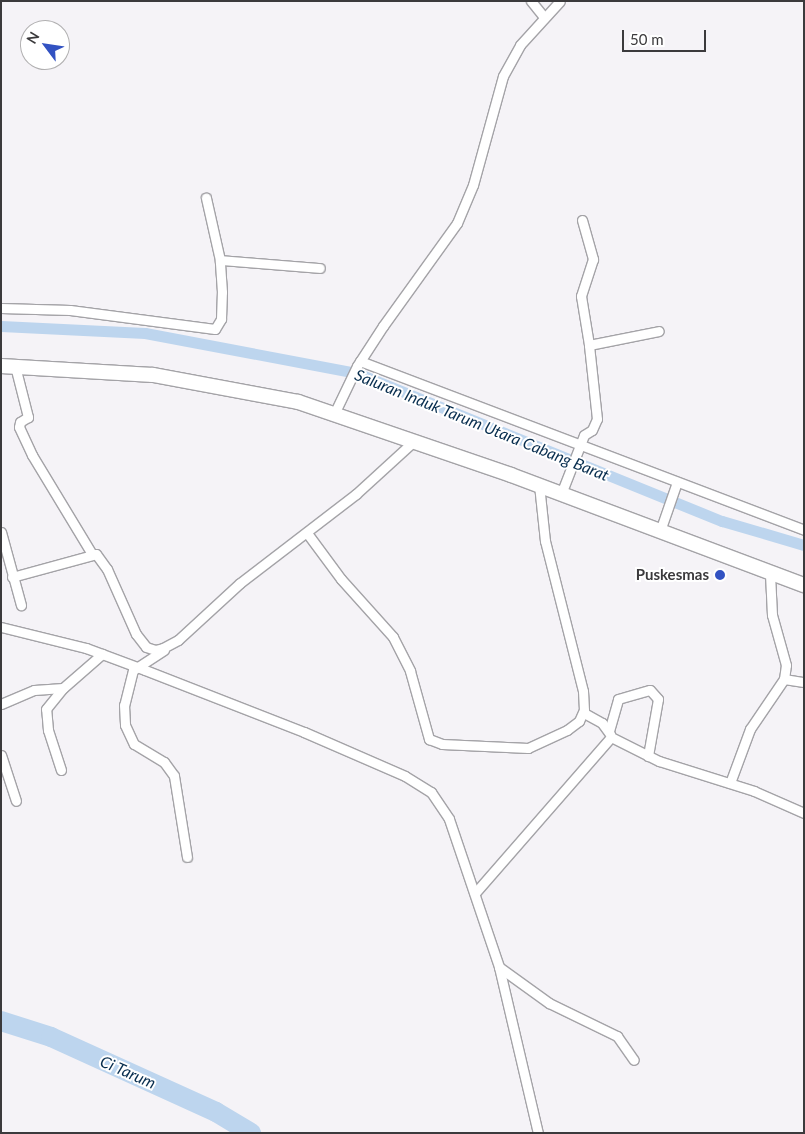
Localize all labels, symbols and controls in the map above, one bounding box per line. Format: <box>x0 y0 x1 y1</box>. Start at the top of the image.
north arrow <box>20 20 70 70</box>
scale bar <box>625 20 709 52</box>
text: N <box>23 29 43 47</box>
text: 50 m <box>630 30 664 48</box>
water label: Saluran Induk Tarum Utara Cabang Barat <box>352 365 612 485</box>
place label: Puskesmas <box>636 566 709 584</box>
marker: Puskesmas <box>713 568 727 582</box>
water label: Ci Tarum <box>97 1051 159 1093</box>

